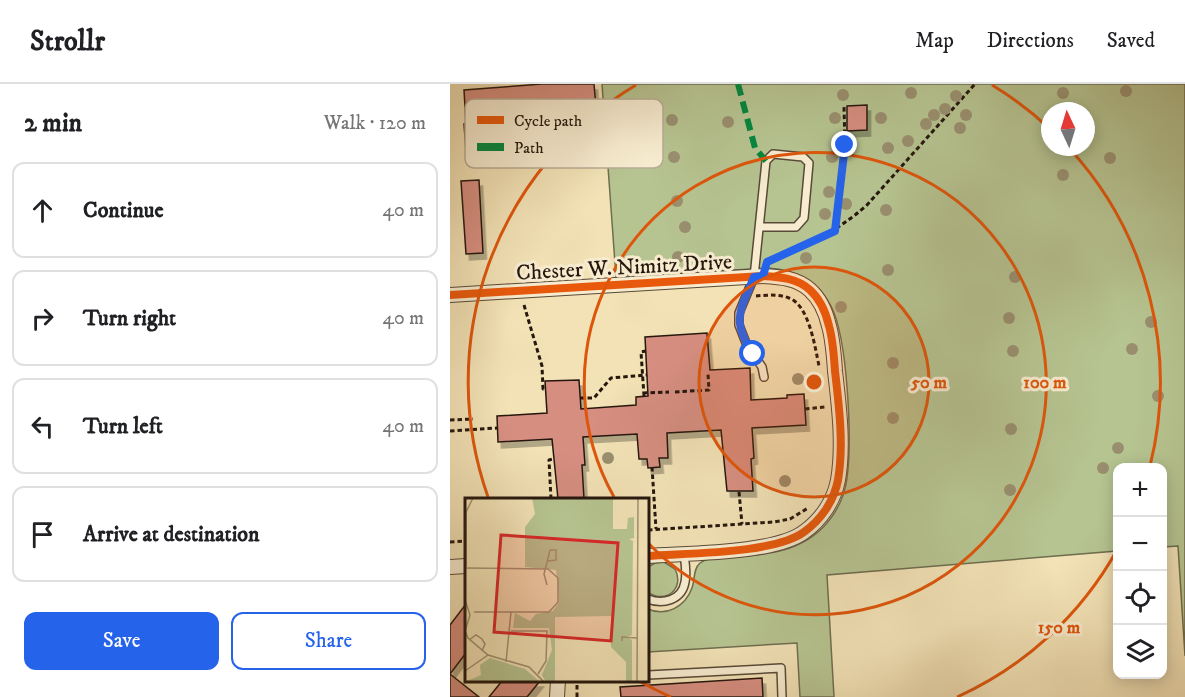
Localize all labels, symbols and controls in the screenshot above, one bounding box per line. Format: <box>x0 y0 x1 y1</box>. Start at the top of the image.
text: Strollr <box>30 24 105 59</box>
text: Map <box>915 28 954 54</box>
text: Directions <box>987 28 1074 54</box>
text: Saved <box>1107 28 1155 54</box>
legend <box>465 99 663 168</box>
north arrow <box>1041 102 1095 156</box>
text: 2 min <box>24 107 82 140</box>
text: Walk · 120 m <box>324 111 426 136</box>
text: Cycle path <box>514 111 583 131</box>
route end <box>831 131 857 157</box>
text: Path <box>514 138 544 158</box>
icon: ahead <box>26 194 59 227</box>
text: Continue <box>83 197 164 224</box>
text: 40 m <box>382 198 424 223</box>
street label: Chester W. Nimitz Drive <box>515 248 733 287</box>
icon: right <box>26 302 59 335</box>
text: Turn right <box>83 305 176 332</box>
text: 40 m <box>382 306 424 331</box>
route start <box>739 340 765 366</box>
centre of rings <box>804 372 824 392</box>
text: 50 m <box>910 372 947 394</box>
text: 100 m <box>1023 372 1067 394</box>
icon: left <box>26 410 59 443</box>
text: Turn left <box>83 413 163 440</box>
text: 40 m <box>382 414 424 439</box>
map controls <box>1113 463 1167 679</box>
button: + <box>1113 463 1167 517</box>
inset map <box>465 498 650 682</box>
button: − <box>1113 517 1167 571</box>
icon: arrive <box>26 518 59 551</box>
text: Arrive at destination <box>83 521 260 548</box>
button: locate <box>1113 571 1167 625</box>
button: Save <box>24 612 219 670</box>
button: Share <box>231 612 426 670</box>
text: 150 m <box>1038 617 1081 639</box>
button: layers <box>1113 625 1167 679</box>

